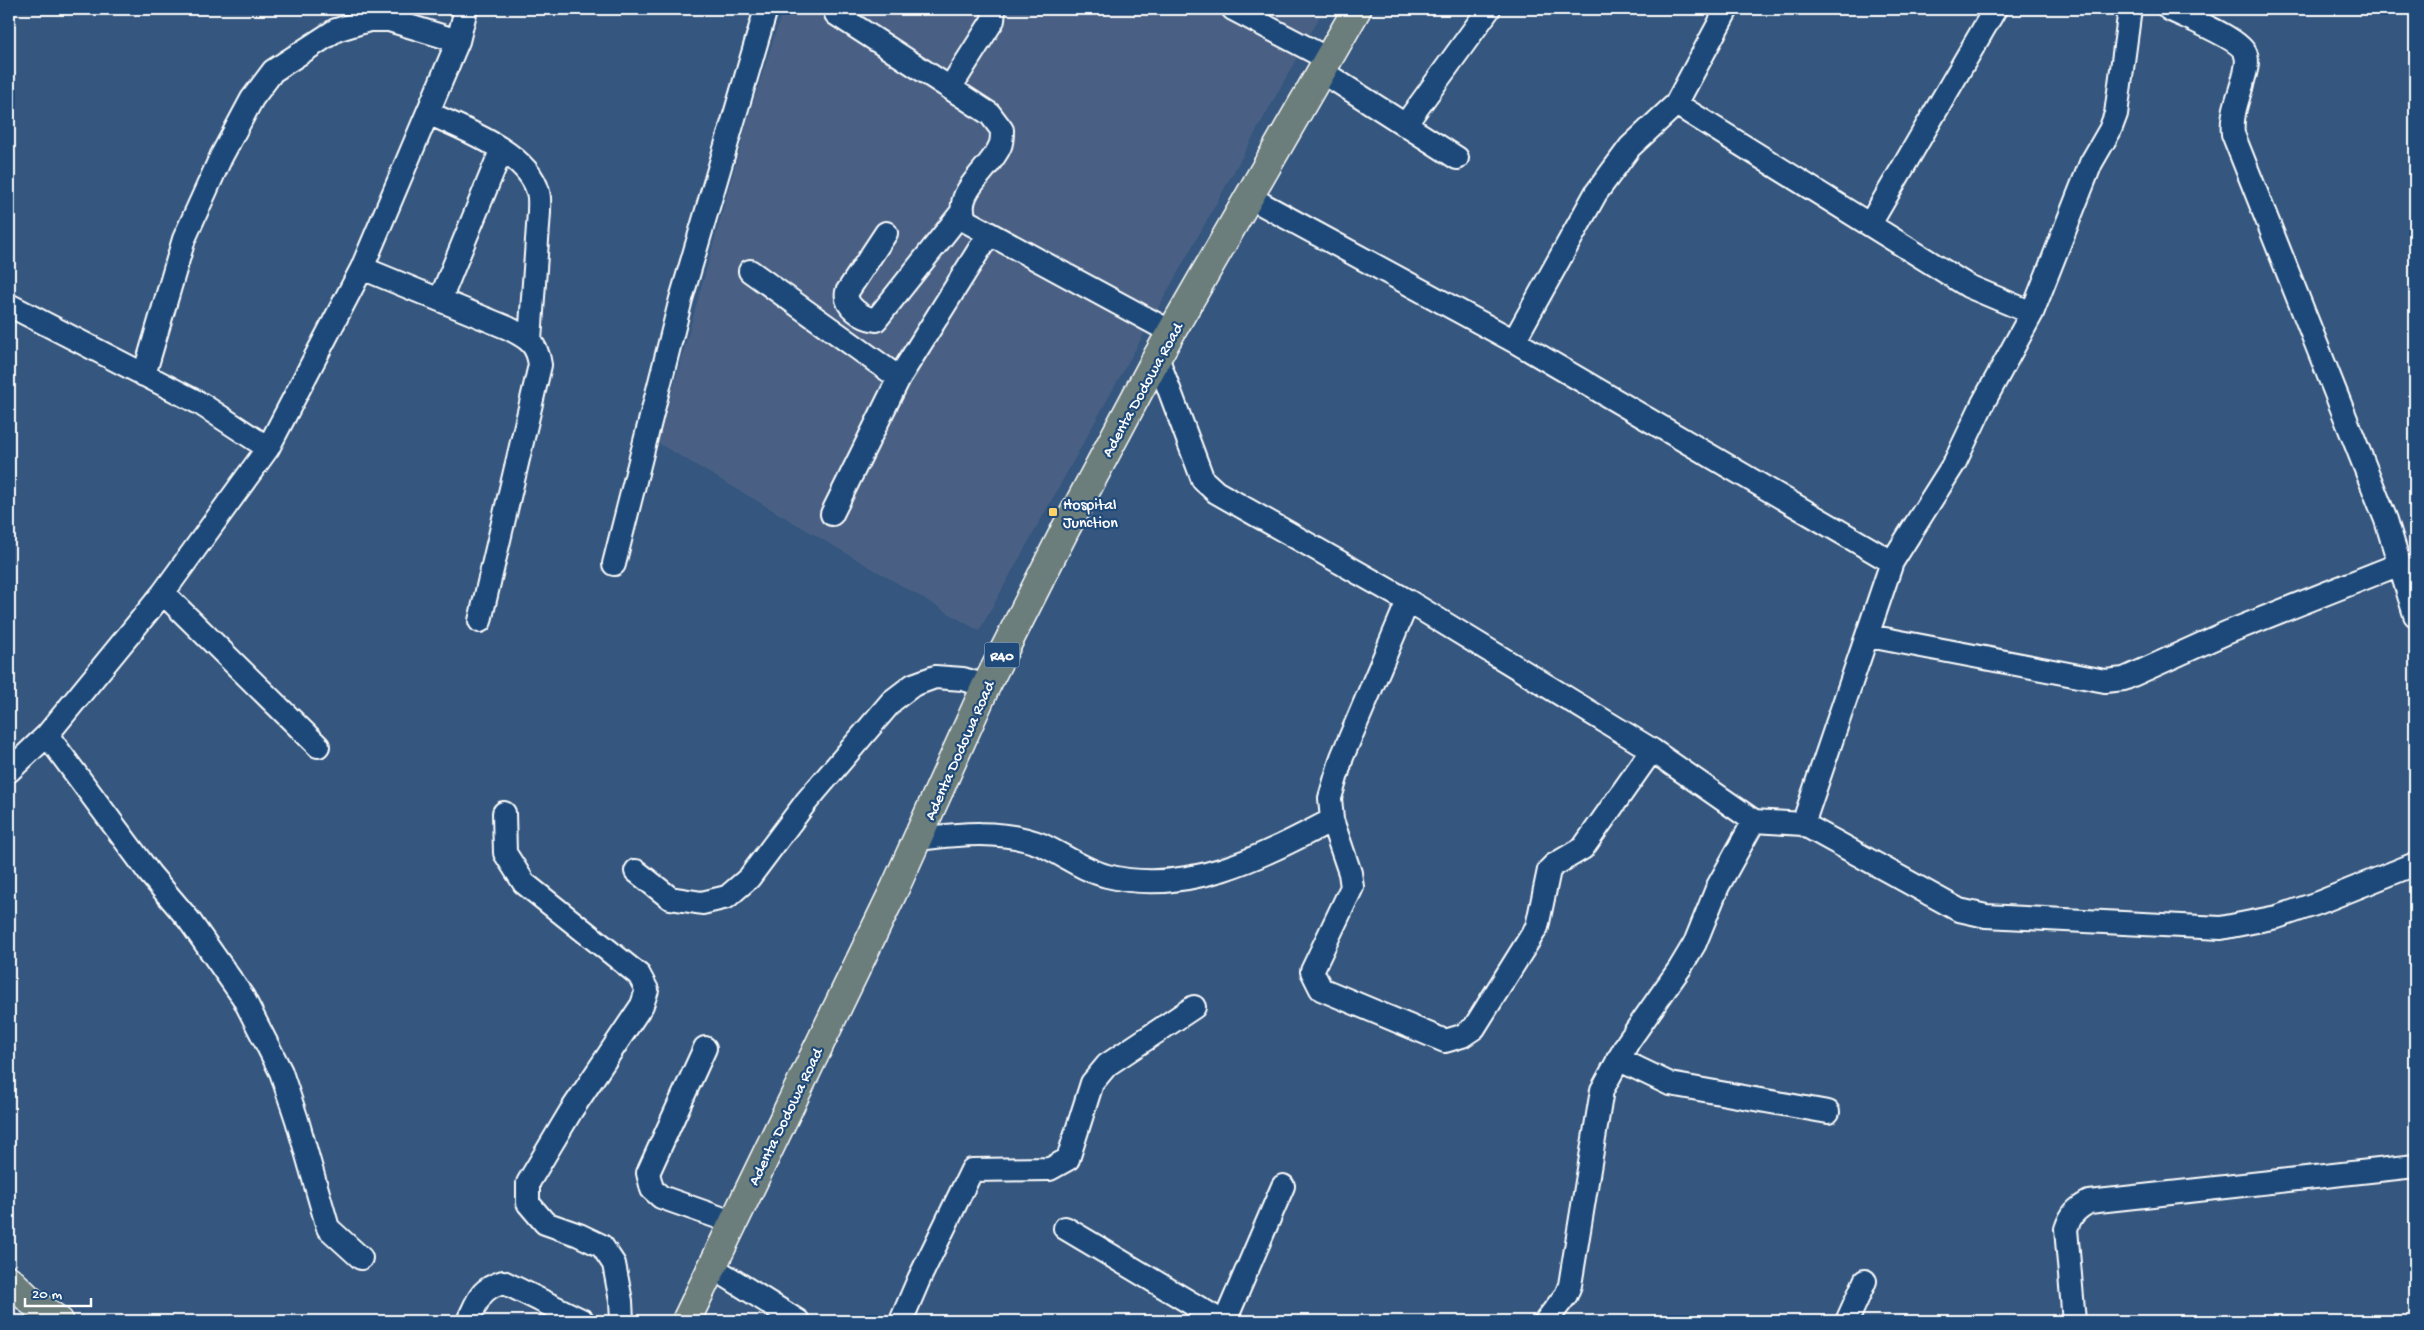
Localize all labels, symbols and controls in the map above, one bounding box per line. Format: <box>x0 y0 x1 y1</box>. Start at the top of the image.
street label: Adenta Dodowa Road <box>1099 319 1190 461</box>
place label: Hospital Junction <box>1063 497 1118 534</box>
marker: Hospital Junction <box>1047 506 1059 518</box>
road number: R40 <box>984 642 1020 668</box>
street label: Adenta Dodowa Road <box>922 677 1001 824</box>
street label: Adenta Dodowa Road <box>746 1044 829 1189</box>
scale bar <box>25 1275 91 1307</box>
text: 20 m <box>32 1286 62 1304</box>

